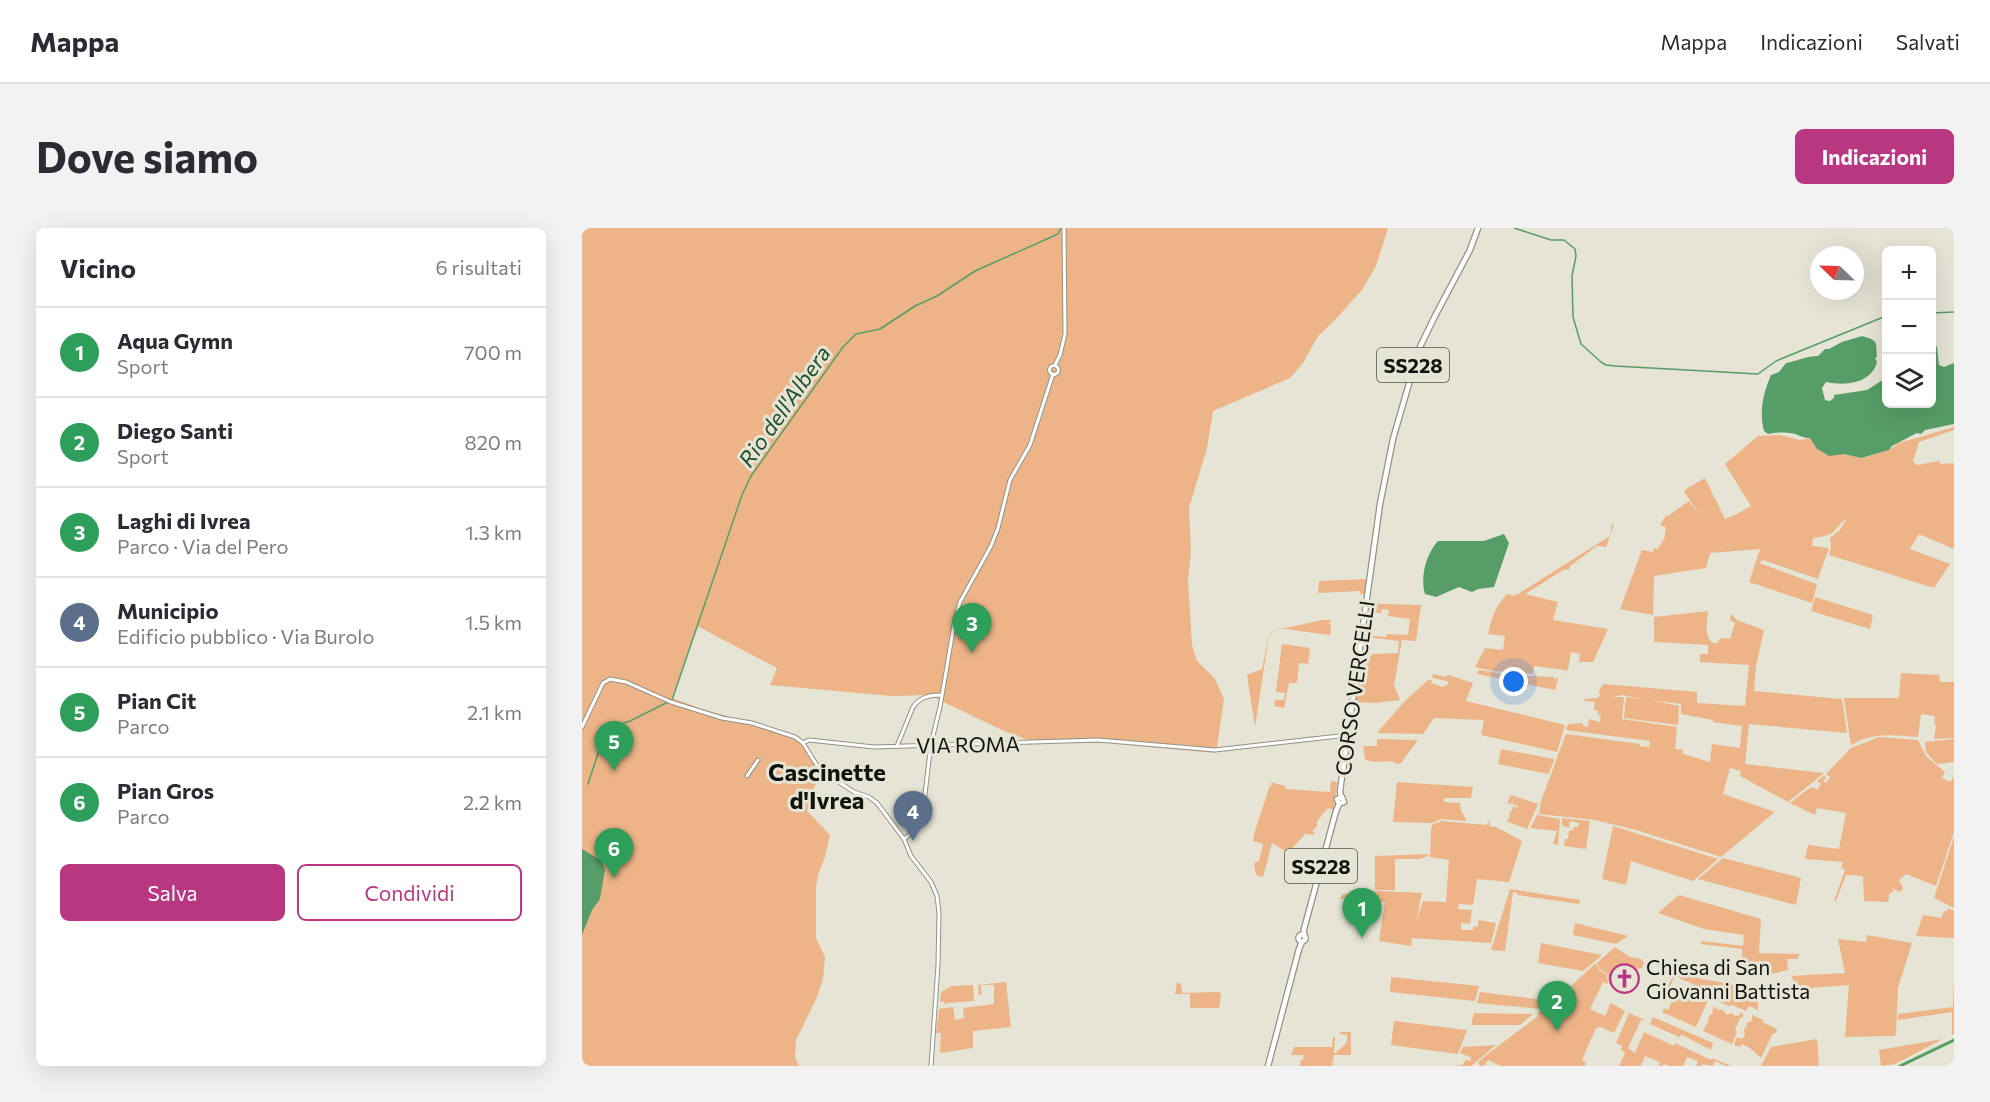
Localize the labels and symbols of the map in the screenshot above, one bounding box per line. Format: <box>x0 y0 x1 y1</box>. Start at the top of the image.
north arrow <box>1810 246 1864 300</box>
water label: Rio dell'Albera <box>732 340 836 472</box>
road number: SS228 <box>1377 348 1449 382</box>
street label: CORSO VERCELLI <box>1329 599 1379 777</box>
pin: 3 <box>952 604 992 653</box>
your location <box>1499 667 1528 696</box>
pin: 5 <box>594 722 633 771</box>
street label: VIA ROMA <box>916 731 1020 757</box>
district label: Cascinette d'Ivrea <box>768 757 886 814</box>
pin: 4 <box>894 792 932 841</box>
pin: 6 <box>594 828 633 878</box>
road number: SS228 <box>1285 849 1357 883</box>
pin: 1 <box>1342 888 1382 938</box>
place label: Chiesa di San Giovanni Battista <box>1646 954 1810 1003</box>
church icon: Chiesa di San Giovanni Battista <box>1609 962 1641 994</box>
pin: 2 <box>1538 982 1576 1031</box>

